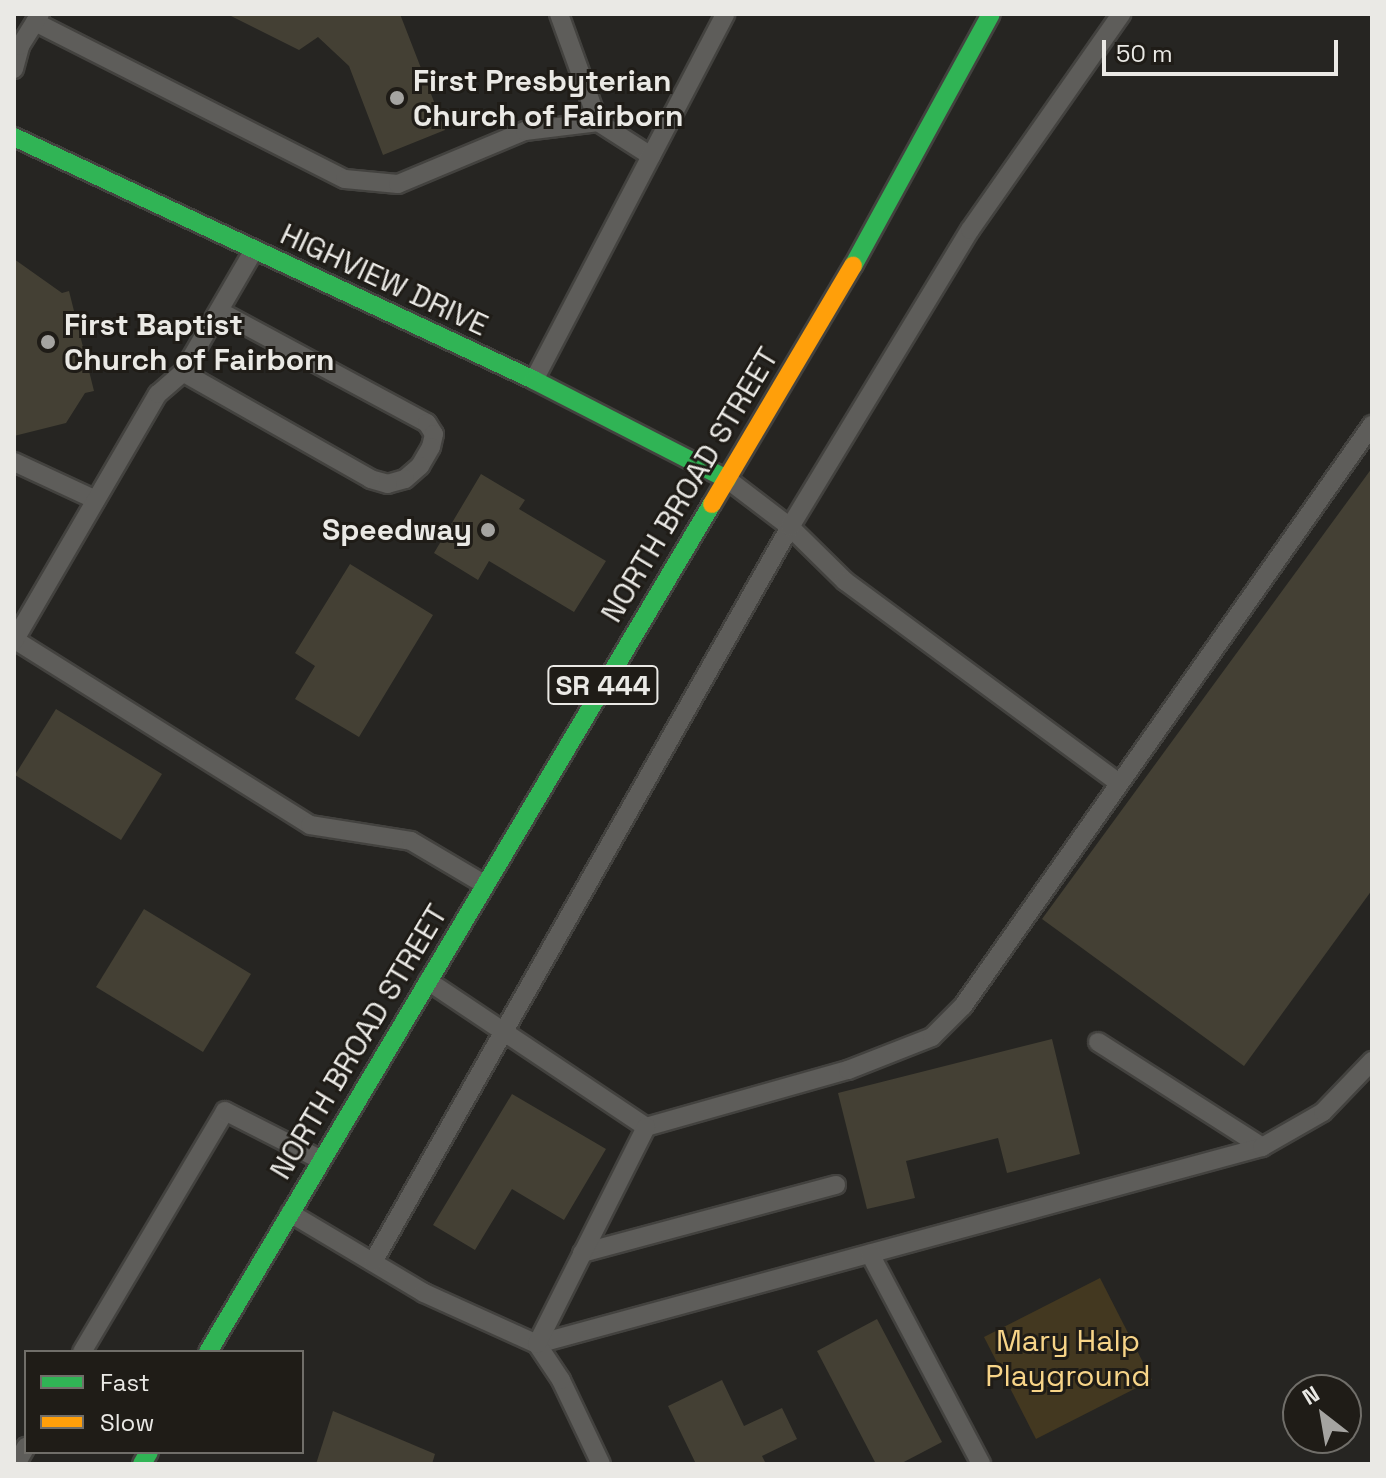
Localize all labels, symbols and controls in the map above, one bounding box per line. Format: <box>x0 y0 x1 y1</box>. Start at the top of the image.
scale bar <box>1106 24 1342 74</box>
text: 50 m <box>1116 38 1173 69</box>
place label: First Presbyterian Church of Fairborn <box>413 63 683 134</box>
marker: First Presbyterian Church of Fairborn <box>388 89 406 107</box>
street label: HIGHVIEW DRIVE <box>275 216 493 344</box>
place label: First Baptist Church of Fairborn <box>64 307 334 378</box>
marker: First Baptist Church of Fairborn <box>39 333 57 351</box>
street label: NORTH BROAD STREET <box>594 341 786 629</box>
place label: Speedway <box>322 512 472 548</box>
marker: Speedway <box>479 521 497 539</box>
road number: SR 444 <box>547 661 659 709</box>
street label: NORTH BROAD STREET <box>263 898 455 1186</box>
park label: Mary Halp Playground <box>985 1323 1151 1394</box>
legend <box>24 1350 304 1454</box>
text: Fast <box>100 1367 150 1398</box>
north arrow <box>1282 1374 1362 1454</box>
text: N <box>1297 1379 1324 1411</box>
text: Slow <box>100 1407 154 1438</box>

